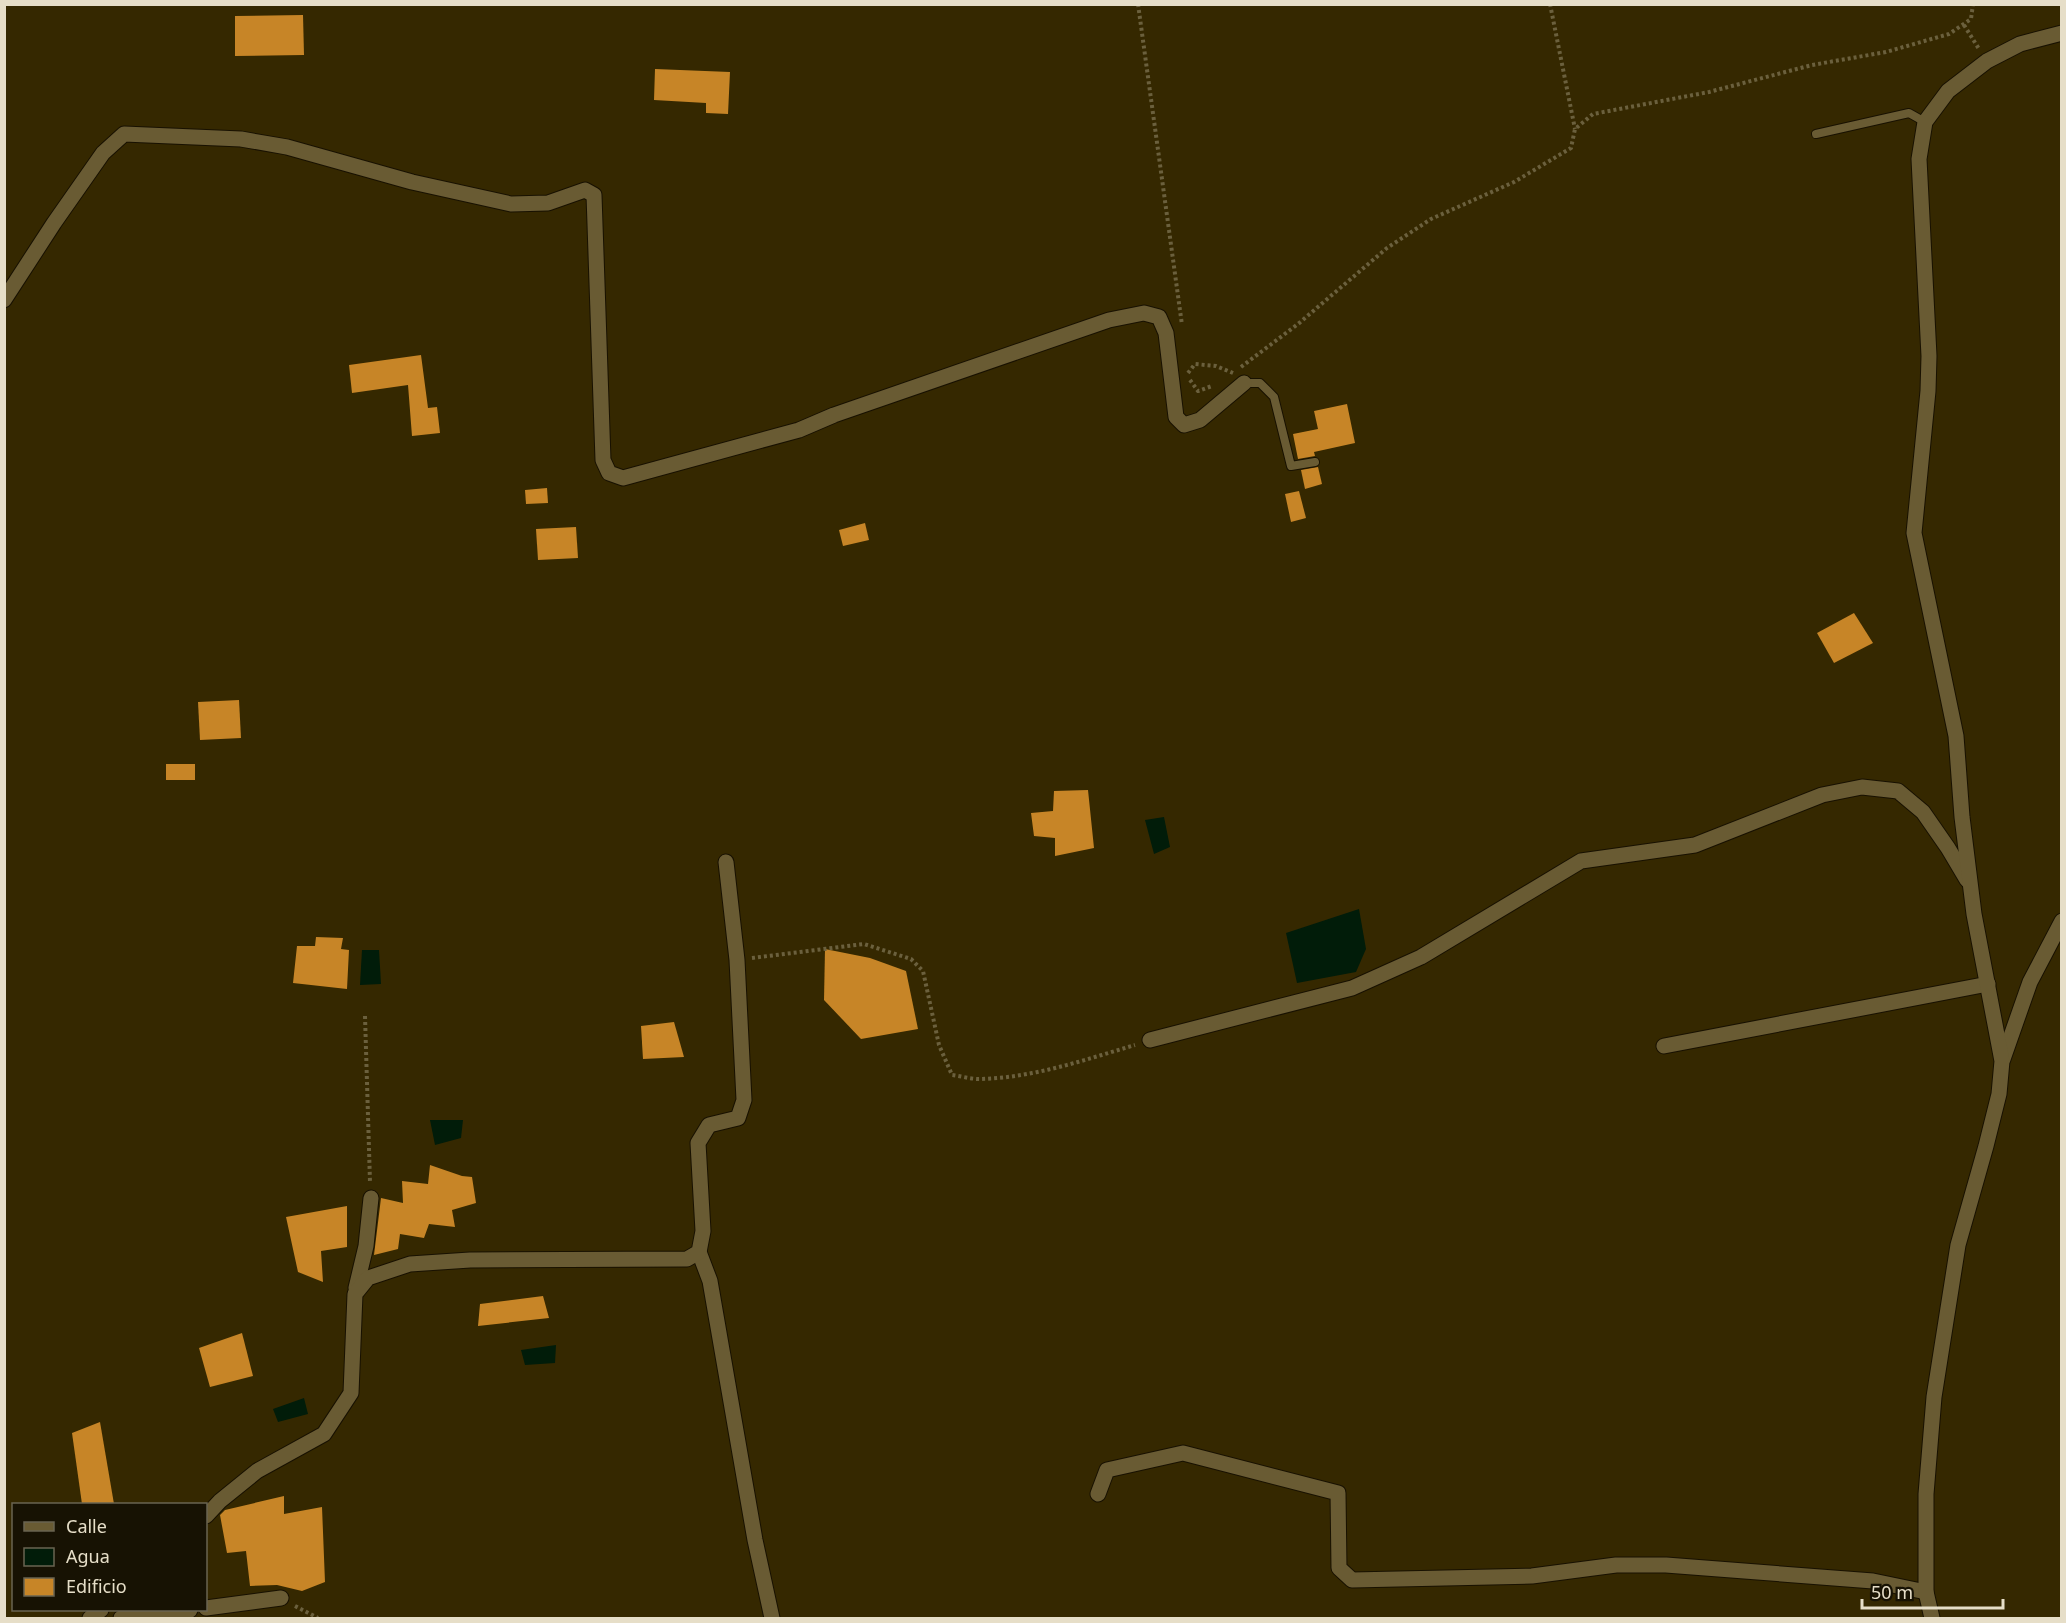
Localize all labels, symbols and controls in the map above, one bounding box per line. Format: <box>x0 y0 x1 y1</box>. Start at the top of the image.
legend <box>12 1503 207 1611</box>
text: Calle <box>66 1514 107 1538</box>
text: Agua <box>66 1544 110 1568</box>
scale bar <box>1862 1572 2003 1610</box>
text: Edificio <box>66 1574 127 1598</box>
text: 50 m <box>1871 1580 1913 1604</box>

